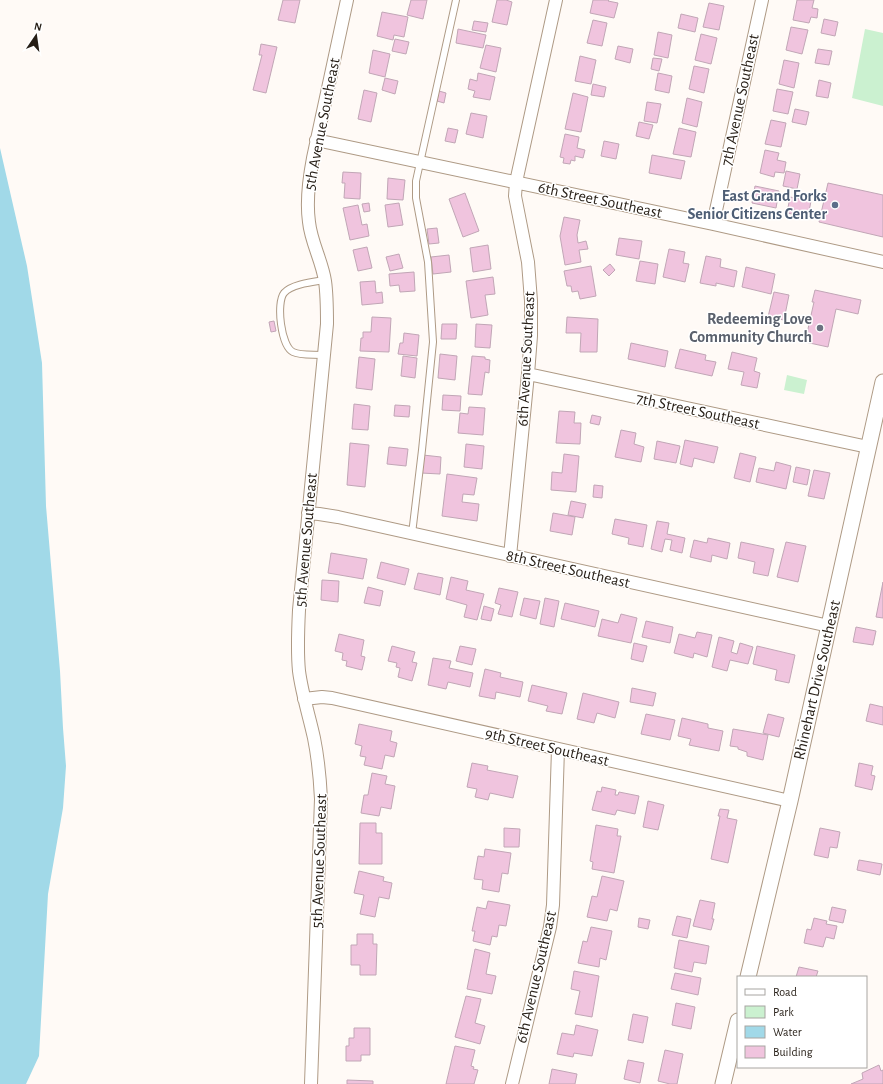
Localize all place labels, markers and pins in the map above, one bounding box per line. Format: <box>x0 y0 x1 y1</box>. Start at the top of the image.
place label: East Grand Forks Senior Citizens Center <box>688 188 827 222</box>
marker: East Grand Forks Senior Citizens Center <box>830 200 840 210</box>
place label: Redeeming Love Community Church <box>689 311 812 346</box>
marker: Redeeming Love Community Church <box>815 323 825 333</box>

